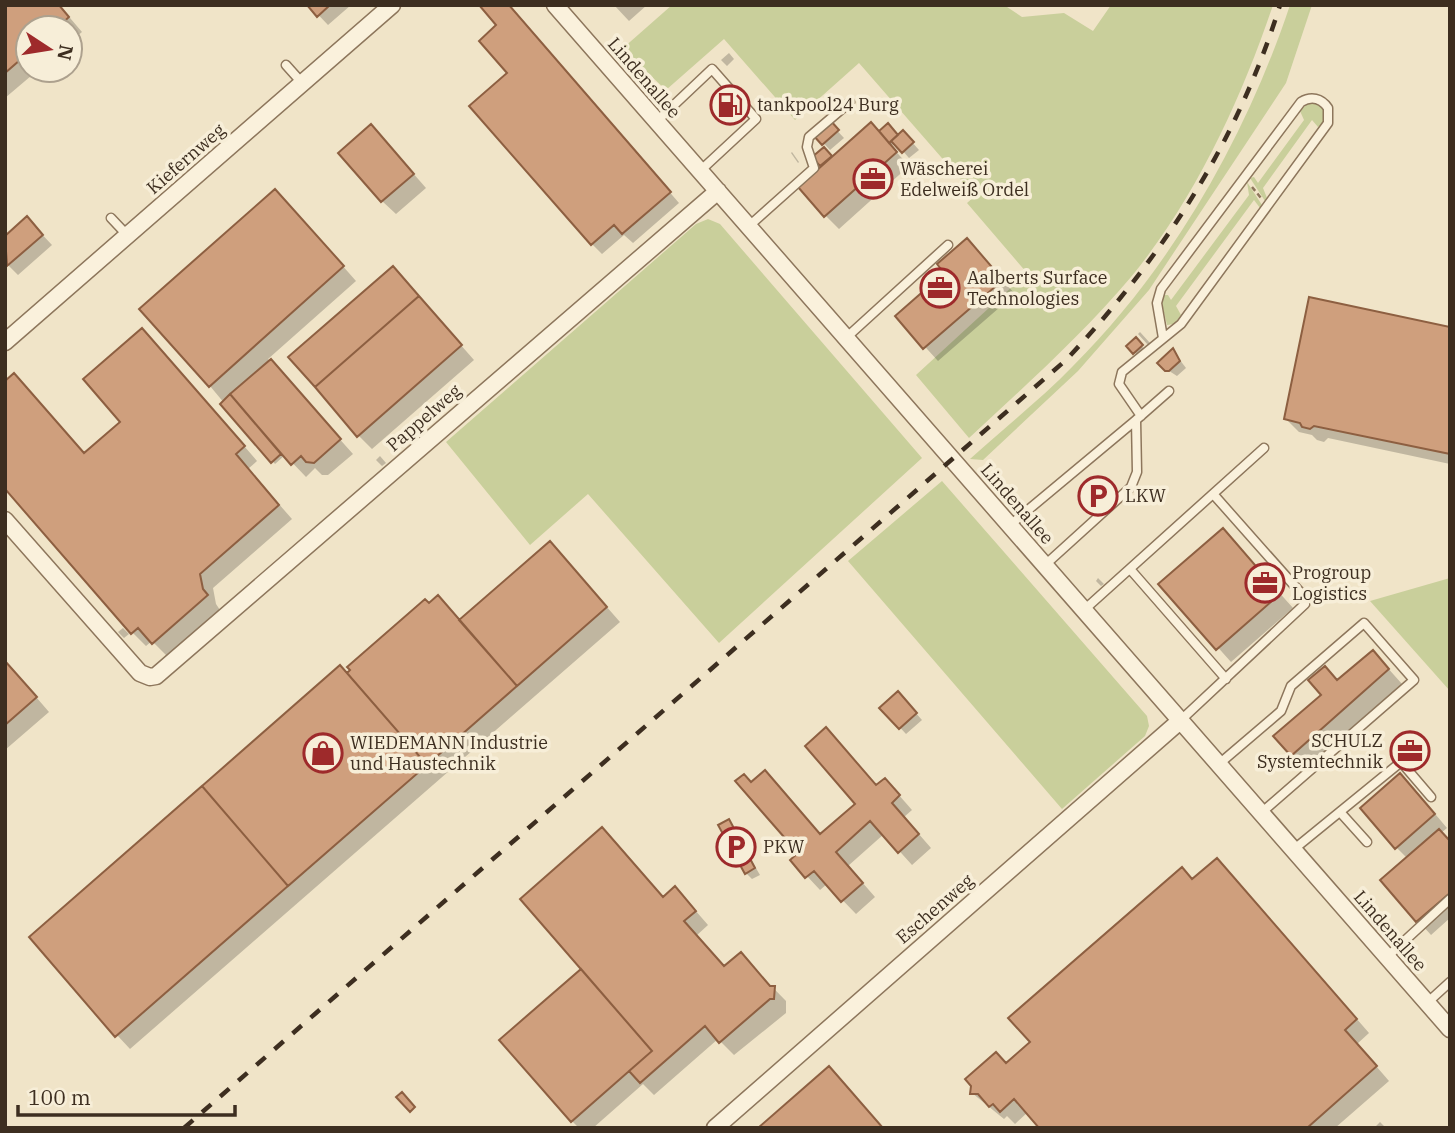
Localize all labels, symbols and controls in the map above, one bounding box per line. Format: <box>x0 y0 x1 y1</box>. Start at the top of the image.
north arrow <box>14 14 84 84</box>
street label: Lindenallee <box>603 32 686 123</box>
text: N <box>52 43 79 62</box>
fuel station icon: tankpool24 Burg <box>709 84 751 126</box>
place label: tankpool24 Burg <box>757 93 899 116</box>
street label: Kiefernweg <box>142 118 230 199</box>
place label: Wäscherei Edelweiß Ordel <box>900 157 1029 201</box>
office icon: Wäscherei Edelweiß Ordel <box>852 158 894 200</box>
place label: Aalberts Surface Technologies <box>967 266 1107 310</box>
office icon: Aalberts Surface Technologies <box>919 267 961 309</box>
street label: Pappelweg <box>382 379 466 456</box>
street label: Lindenallee <box>976 458 1059 549</box>
parking icon: LKW <box>1077 475 1119 517</box>
place label: LKW <box>1125 484 1166 507</box>
place label: Progroup Logistics <box>1292 561 1371 605</box>
office icon: Progroup Logistics <box>1244 562 1286 604</box>
place label: SCHULZ Systemtechnik <box>1257 729 1383 773</box>
office icon: SCHULZ Systemtechnik <box>1389 730 1431 772</box>
place label: WIEDEMANN Industrie und Haustechnik <box>350 731 548 775</box>
shop icon: WIEDEMANN Industrie und Haustechnik <box>302 732 344 774</box>
parking icon: PKW <box>715 826 757 868</box>
place label: PKW <box>763 835 805 858</box>
street label: Eschenweg <box>891 869 978 949</box>
street label: Lindenallee <box>1349 885 1432 976</box>
scale bar <box>18 1074 234 1118</box>
text: 100 m <box>28 1083 91 1111</box>

